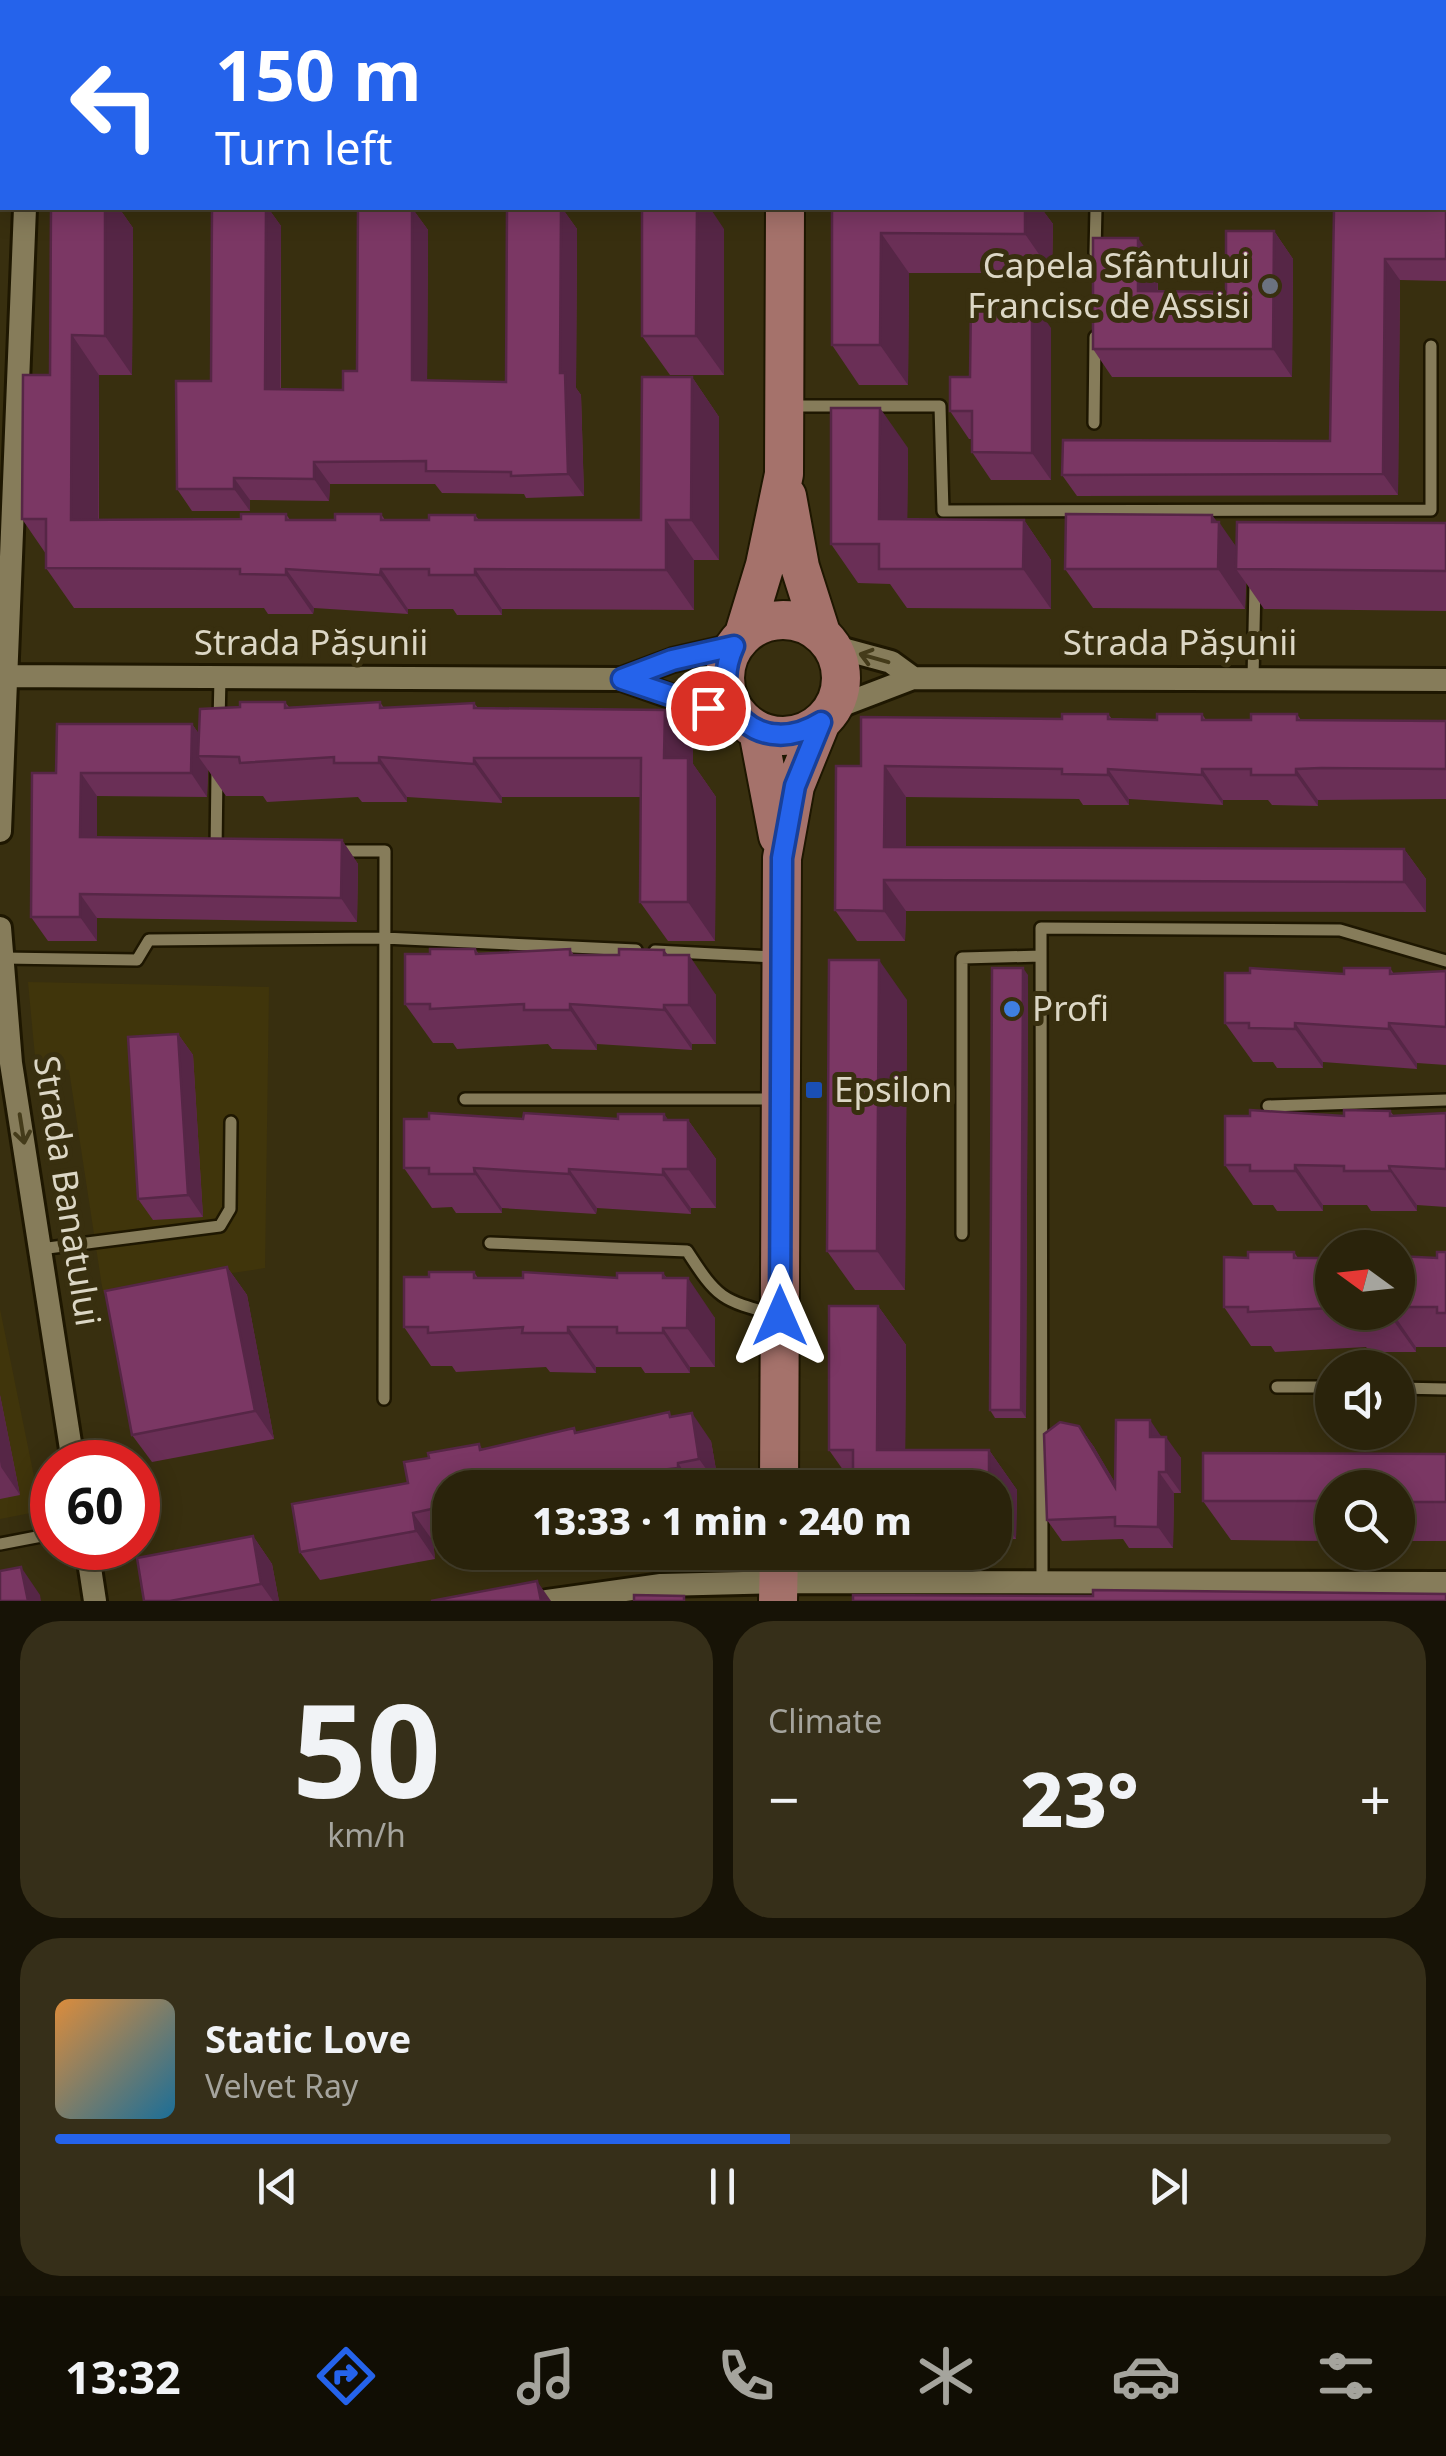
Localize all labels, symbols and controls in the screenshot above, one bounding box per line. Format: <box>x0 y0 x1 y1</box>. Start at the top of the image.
text: 150 m <box>215 26 422 122</box>
icon: left <box>50 40 180 170</box>
text: Turn left <box>215 117 392 178</box>
place label: Capela Sfântului Francisc de Assisi <box>967 241 1250 328</box>
marker: Capela Sfântului Francisc de Assisi <box>1259 275 1281 297</box>
street label: Strada Pășunii <box>194 618 428 665</box>
street label: Strada Pășunii <box>1063 618 1297 665</box>
one-way arrow <box>859 647 890 666</box>
pin <box>666 666 751 751</box>
icon: arrive <box>681 681 736 736</box>
place label: Profi <box>1032 984 1109 1031</box>
marker: Profi <box>1001 998 1023 1020</box>
street label: Strada Banatului <box>24 1052 113 1329</box>
place label: Epsilon <box>834 1065 953 1112</box>
marker: Epsilon <box>803 1079 825 1101</box>
one-way arrow <box>13 1113 31 1145</box>
north arrow <box>1315 1230 1415 1330</box>
map controls <box>1315 1230 1415 1570</box>
position arrow <box>728 1264 832 1368</box>
button: sound <box>1315 1350 1415 1450</box>
speed limit sign: 60 <box>30 1440 160 1570</box>
button: search <box>1315 1470 1415 1570</box>
text: 13:33 · 1 min · 240 m <box>532 1494 912 1546</box>
text: 50 <box>292 1659 441 1836</box>
text: Climate <box>768 1699 882 1742</box>
text: 23° <box>1020 1747 1139 1849</box>
text: − <box>768 1761 799 1836</box>
text: + <box>1360 1761 1391 1836</box>
text: km/h <box>327 1813 406 1856</box>
text: Static Love <box>205 2012 411 2064</box>
text: Velvet Ray <box>205 2064 358 2107</box>
icon: previous <box>250 2159 305 2214</box>
icon: pause <box>695 2159 750 2214</box>
icon: next <box>1141 2159 1196 2214</box>
icon: directions <box>311 2341 381 2411</box>
icon: music <box>511 2341 581 2411</box>
icon: phone <box>711 2341 781 2411</box>
icon: climate <box>911 2341 981 2411</box>
icon: car <box>1111 2341 1181 2411</box>
icon: filters <box>1311 2341 1381 2411</box>
text: 13:32 <box>65 2346 181 2407</box>

